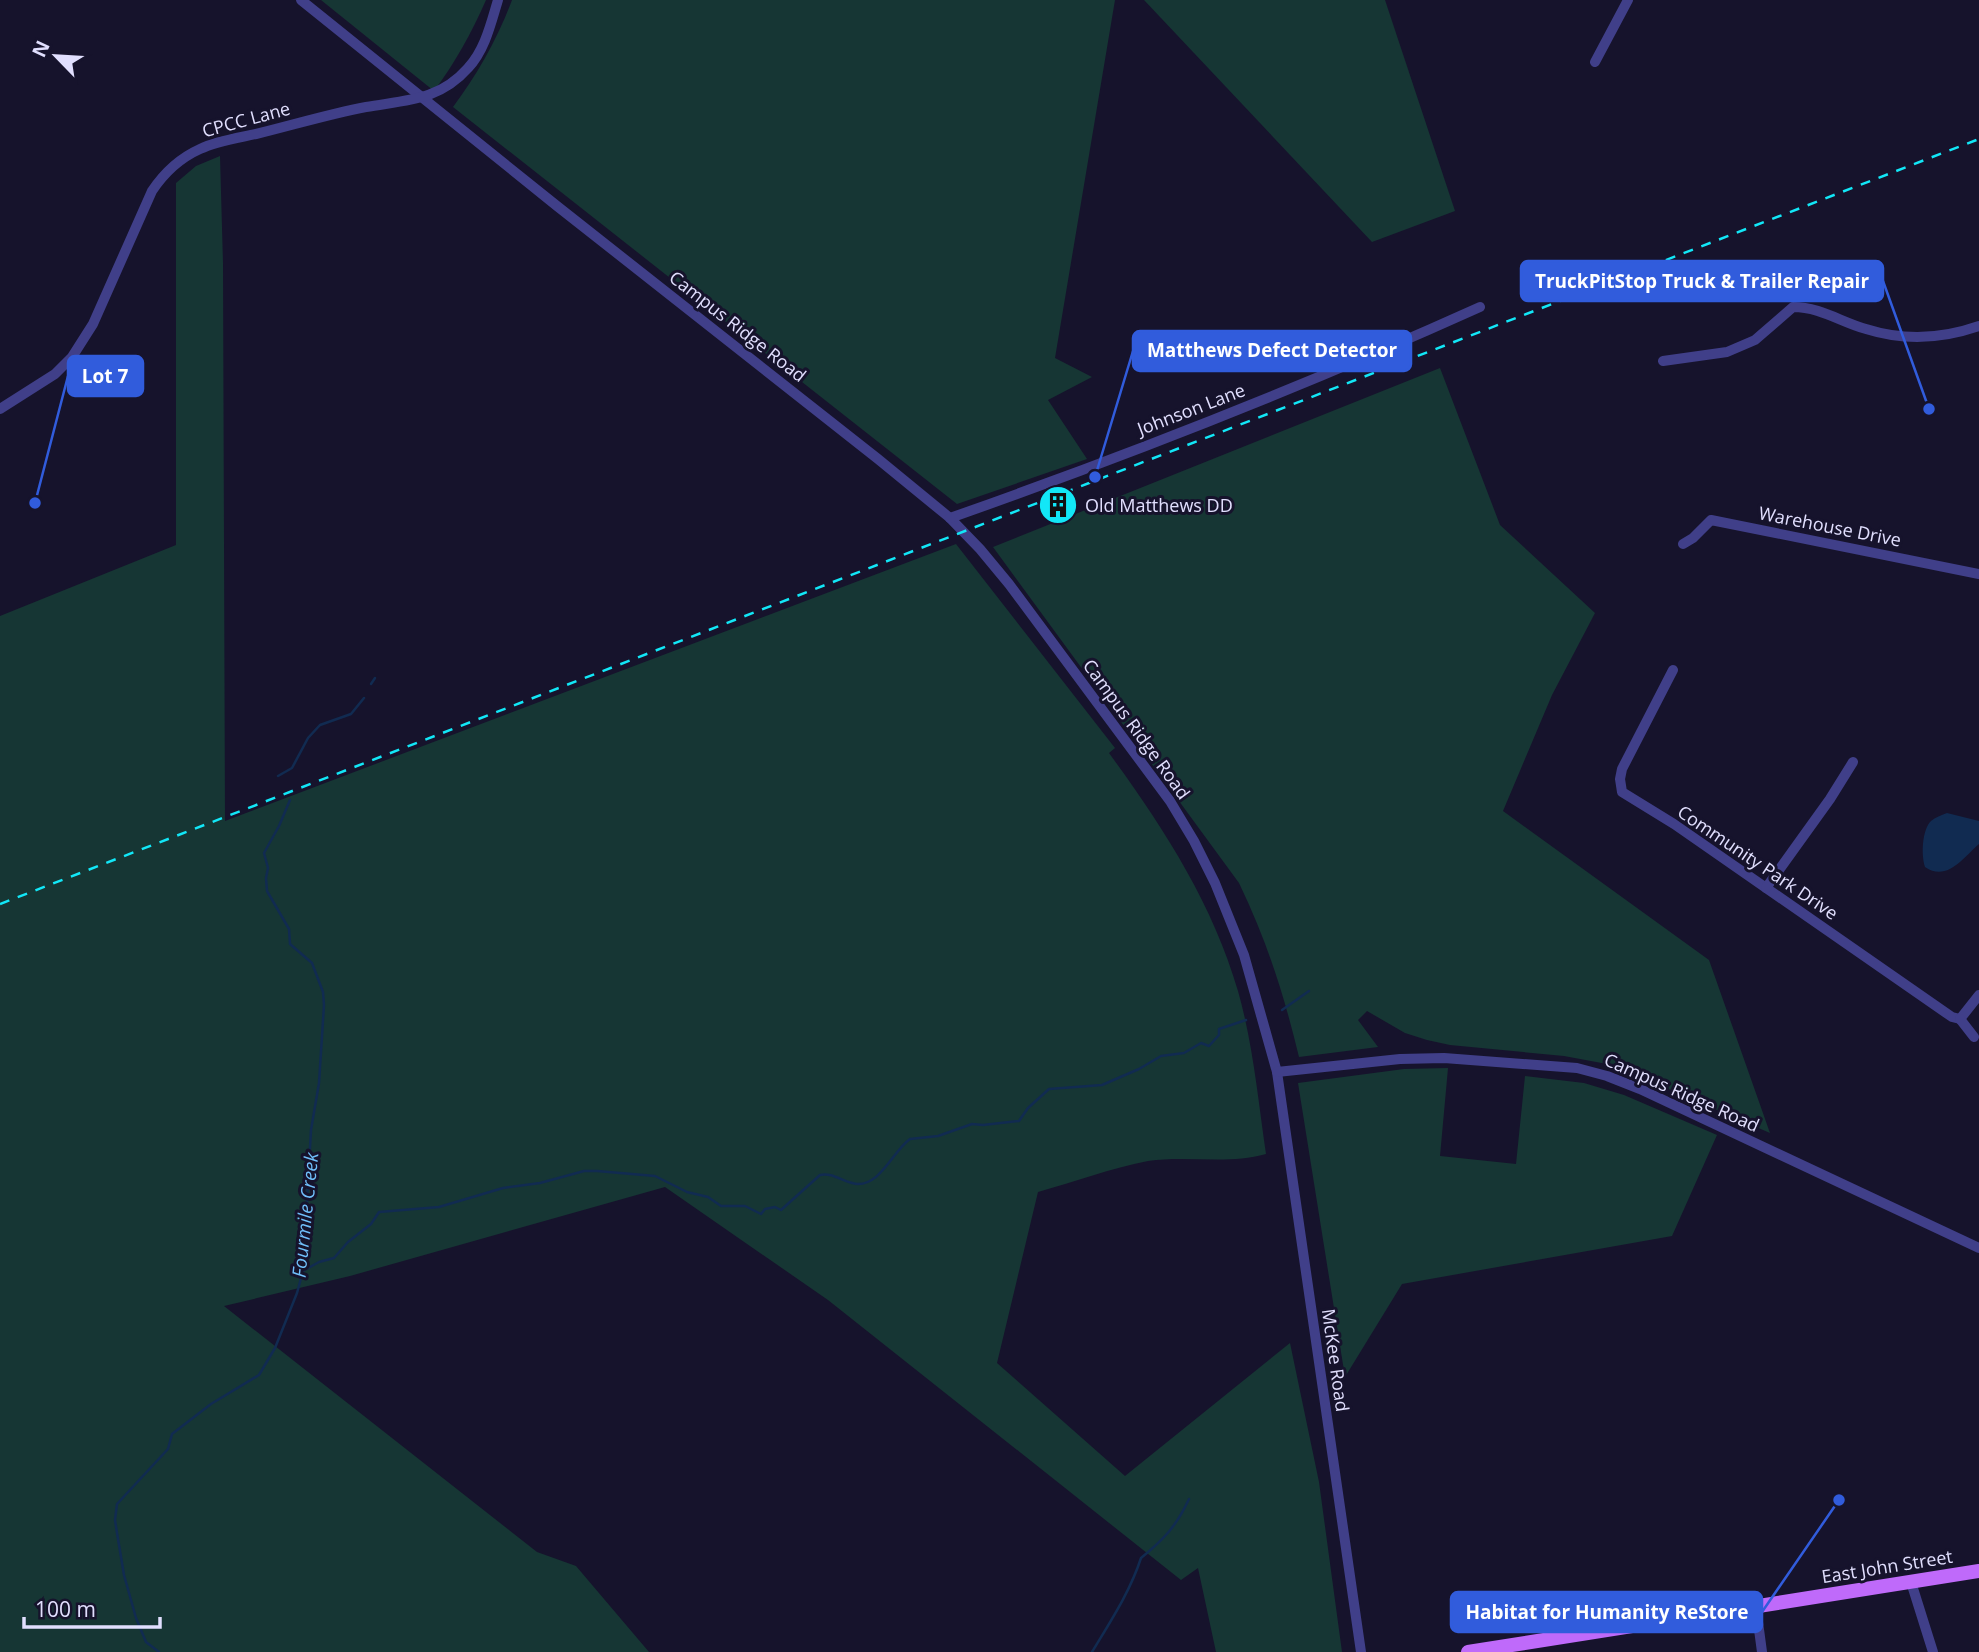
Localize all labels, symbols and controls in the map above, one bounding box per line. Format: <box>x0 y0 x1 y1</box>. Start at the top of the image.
north arrow <box>21 21 91 91</box>
text: N <box>26 36 56 61</box>
street label: CPCC Lane <box>199 96 293 142</box>
callout: TruckPitStop Truck & Trailer Repair <box>1521 261 1883 301</box>
street label: Campus Ridge Road <box>665 265 811 387</box>
text: TruckPitStop Truck & Trailer Repair <box>1535 268 1869 294</box>
callout: Matthews Defect Detector <box>1133 331 1411 371</box>
text: Matthews Defect Detector <box>1147 337 1397 363</box>
callout: Lot 7 <box>68 356 143 396</box>
text: Lot 7 <box>82 363 128 389</box>
street label: Johnson Lane <box>1132 377 1248 441</box>
building icon: Old Matthews DD <box>1037 484 1079 526</box>
place label: Old Matthews DD <box>1085 493 1233 517</box>
street label: Warehouse Drive <box>1757 500 1903 552</box>
street label: Campus Ridge Road <box>1078 654 1196 804</box>
street label: Community Park Drive <box>1673 799 1843 925</box>
street label: Campus Ridge Road <box>1601 1047 1763 1137</box>
water label: Fourmile Creek <box>286 1150 325 1279</box>
street label: McKee Road <box>1317 1307 1355 1413</box>
street label: East John Street <box>1820 1544 1954 1588</box>
scale bar <box>24 1586 161 1630</box>
callout: Habitat for Humanity ReStore <box>1451 1592 1762 1632</box>
text: 100 m <box>35 1595 96 1623</box>
text: Habitat for Humanity ReStore <box>1466 1599 1748 1625</box>

